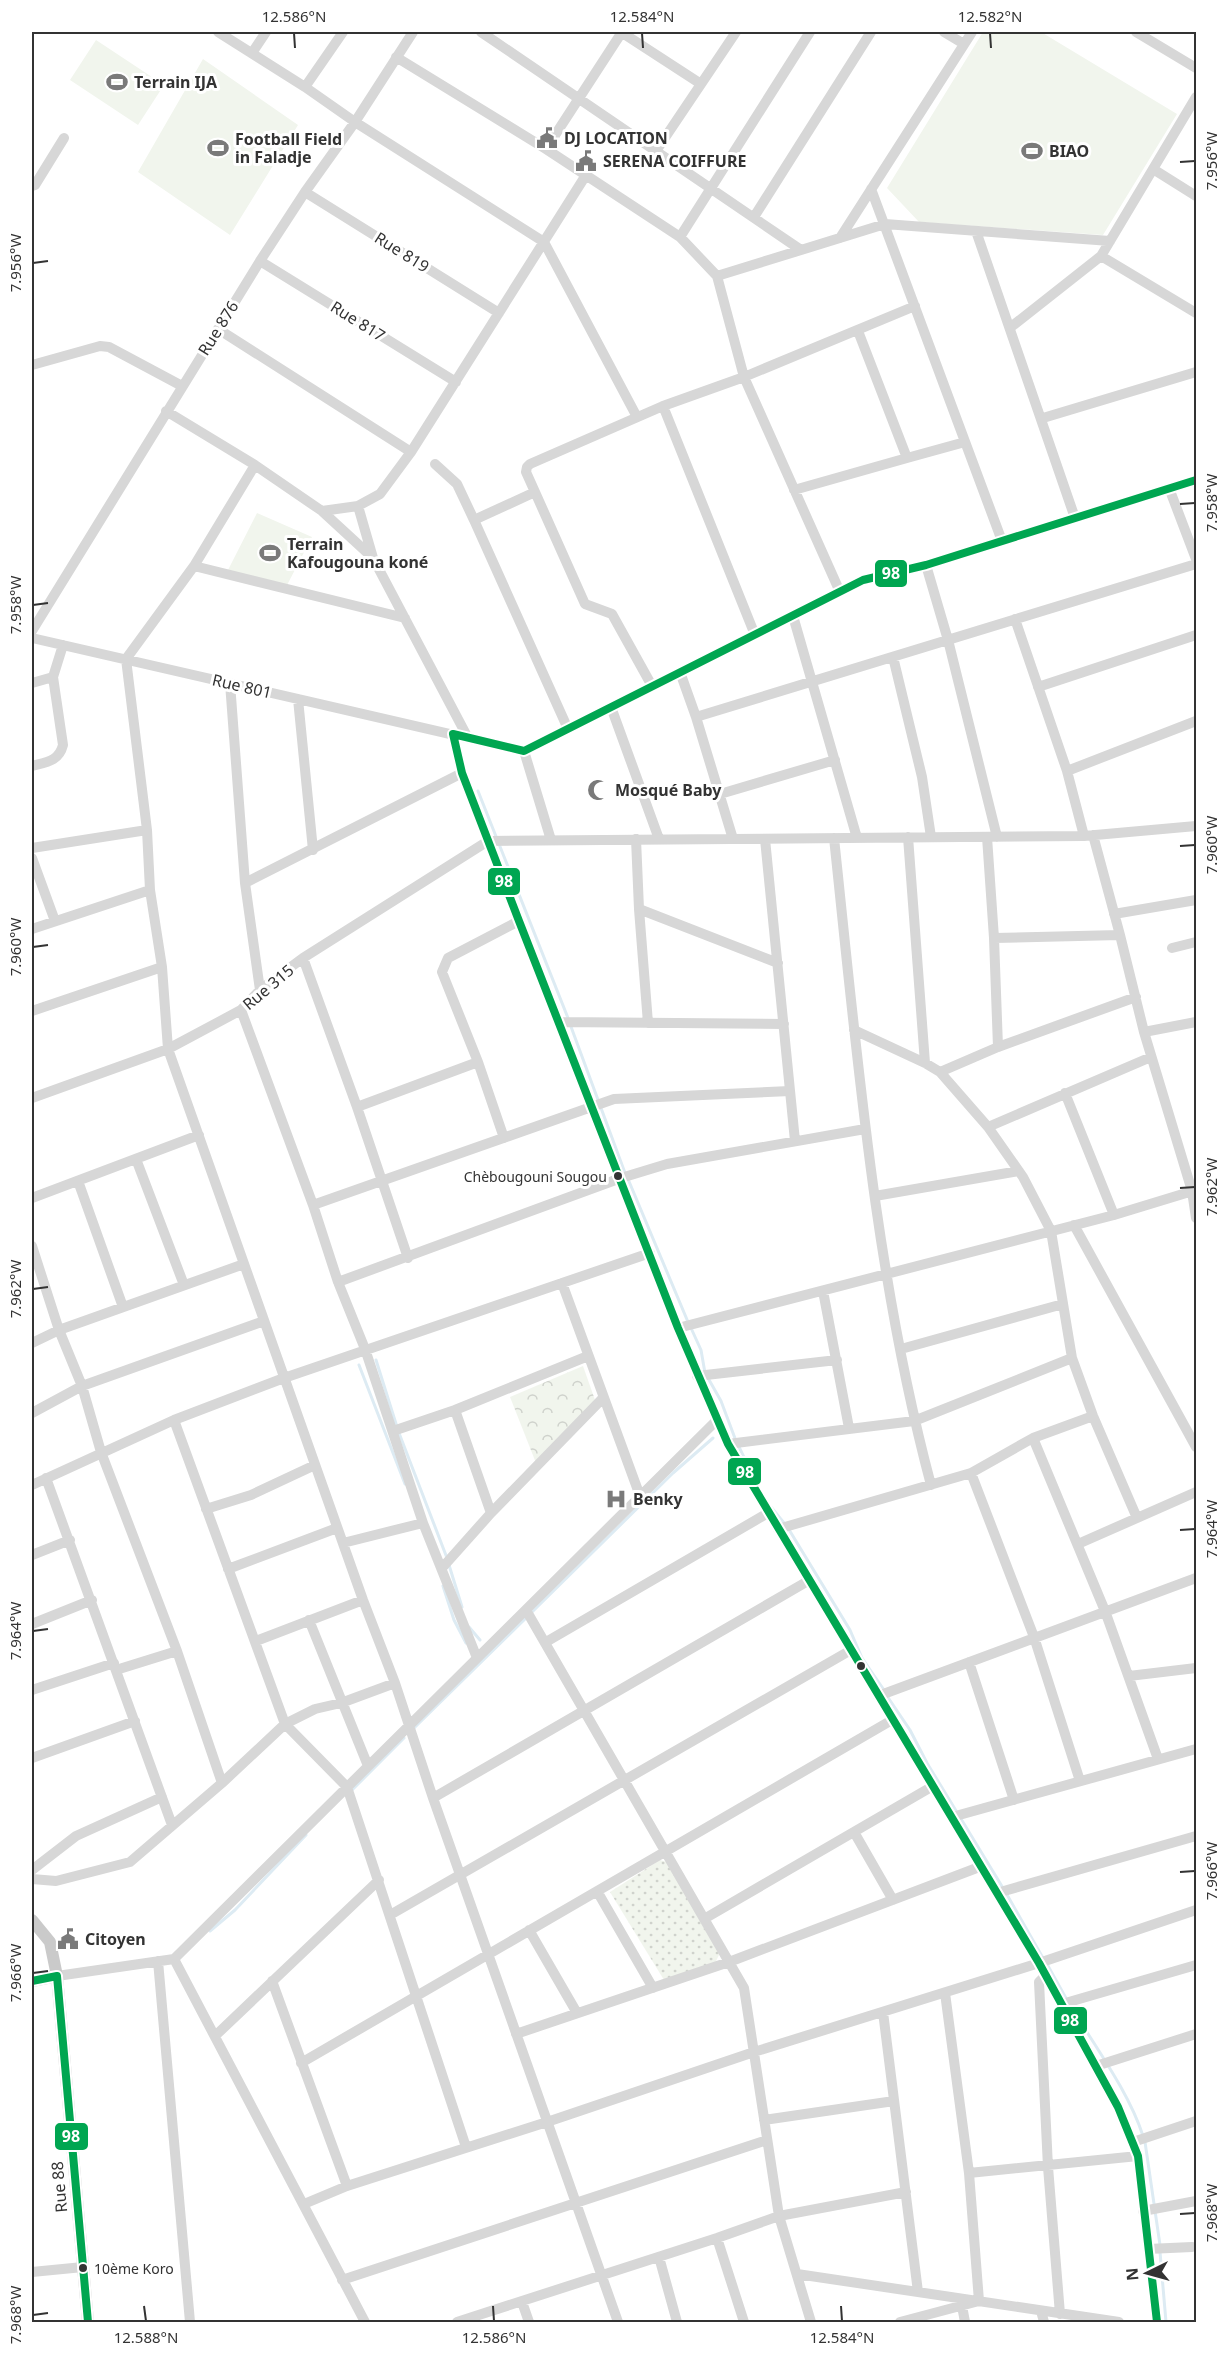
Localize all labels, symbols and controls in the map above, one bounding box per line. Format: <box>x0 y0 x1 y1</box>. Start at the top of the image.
text: 12.586°N <box>262 6 326 26</box>
text: 12.584°N <box>610 6 674 26</box>
text: 12.582°N <box>958 6 1022 26</box>
sports icon: Terrain IJA <box>105 70 129 94</box>
place label: Terrain IJA <box>134 71 218 93</box>
public building icon: DJ LOCATION <box>535 126 559 150</box>
place label: DJ LOCATION <box>564 127 668 149</box>
place label: Football Field in Faladje <box>235 128 342 168</box>
text: 7.956°W <box>1201 132 1221 190</box>
sports icon: Football Field in Faladje <box>206 136 230 160</box>
sports icon: BIAO <box>1020 139 1044 163</box>
place label: BIAO <box>1049 140 1089 162</box>
public building icon: SERENA COIFFURE <box>574 149 598 173</box>
place label: SERENA COIFFURE <box>603 150 746 172</box>
street label: Rue 819 <box>371 227 433 277</box>
text: 7.956°W <box>5 234 25 292</box>
street label: Rue 817 <box>327 296 389 346</box>
street label: Rue 876 <box>193 297 243 359</box>
text: 7.958°W <box>1201 474 1221 532</box>
place label: Terrain Kafougouna koné <box>287 533 428 573</box>
sports icon: Terrain Kafougouna koné <box>258 541 282 565</box>
line badge: 98 <box>874 559 908 588</box>
text: 98 <box>882 562 900 584</box>
text: 7.958°W <box>5 576 25 634</box>
street label: Rue 801 <box>210 668 274 704</box>
mosque icon: Mosqué Baby <box>586 778 610 802</box>
place label: Mosqué Baby <box>615 779 722 801</box>
text: 7.960°W <box>1201 816 1221 874</box>
line badge: 98 <box>487 867 521 896</box>
text: 98 <box>495 870 513 892</box>
text: 7.960°W <box>5 918 25 976</box>
street label: Rue 315 <box>238 959 298 1015</box>
text: 7.962°W <box>1201 1158 1221 1216</box>
place label: Chèbougouni Sougou <box>464 1167 607 1186</box>
marker: Chèbougouni Sougou <box>612 1170 624 1182</box>
text: 7.962°W <box>5 1260 25 1318</box>
line badge: 98 <box>727 1457 762 1486</box>
text: 98 <box>736 1461 754 1483</box>
hospital icon: Benky <box>604 1487 628 1511</box>
place label: Benky <box>633 1488 684 1510</box>
text: 7.964°W <box>1201 1500 1221 1558</box>
text: 7.964°W <box>5 1602 25 1660</box>
unlabelled marker <box>855 1660 867 1672</box>
text: 7.966°W <box>1201 1842 1221 1900</box>
public building icon: Citoyen <box>56 1927 80 1951</box>
place label: Citoyen <box>85 1928 146 1950</box>
text: 7.966°W <box>5 1944 25 2002</box>
line badge: 98 <box>1053 2006 1088 2035</box>
text: 98 <box>1061 2009 1079 2031</box>
line badge: 98 <box>54 2122 89 2151</box>
text: 98 <box>62 2125 80 2147</box>
street label: Rue 88 <box>46 2160 72 2214</box>
text: 7.968°W <box>1201 2184 1221 2242</box>
north arrow <box>1117 2243 1177 2303</box>
place label: 10ème Koro <box>94 2259 174 2278</box>
marker: 10ème Koro <box>77 2262 89 2274</box>
text: N <box>1121 2267 1144 2282</box>
text: 7.968°W <box>5 2286 25 2344</box>
text: 12.588°N <box>114 2327 178 2347</box>
text: 12.586°N <box>462 2327 526 2347</box>
text: 12.584°N <box>810 2327 874 2347</box>

